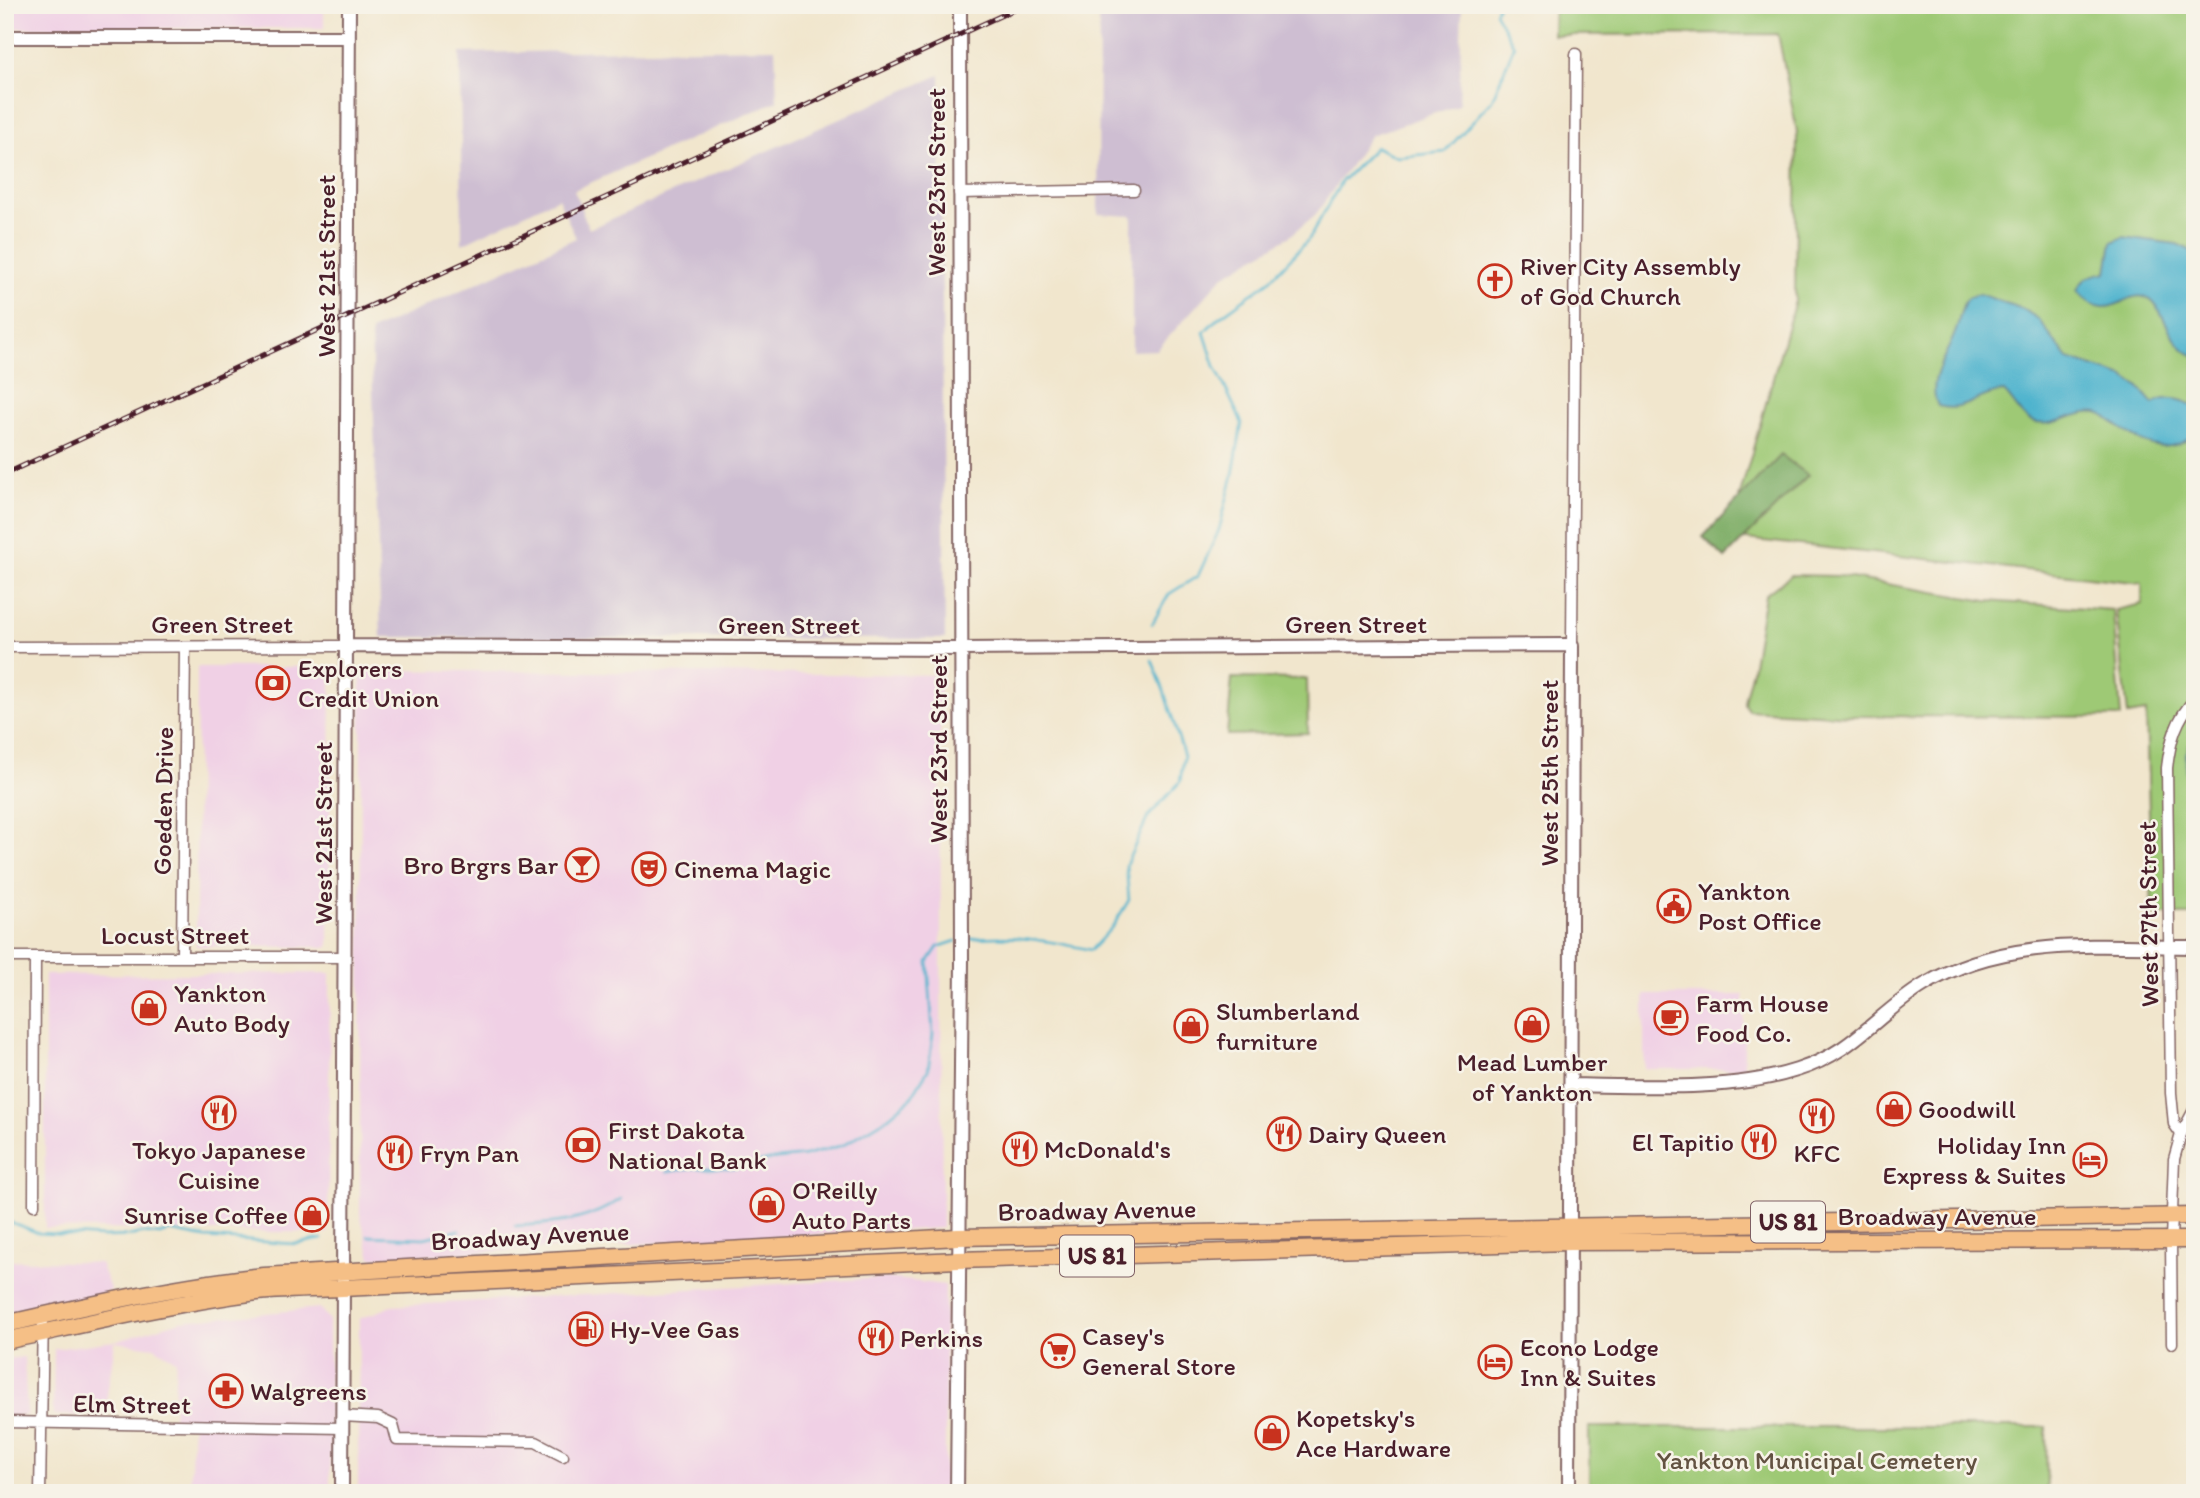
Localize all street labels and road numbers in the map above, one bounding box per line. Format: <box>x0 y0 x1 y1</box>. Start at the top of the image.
street label: West 23rd Street <box>920 88 952 276</box>
street label: West 21st Street <box>310 174 342 358</box>
street label: Green Street <box>151 608 293 640</box>
street label: Green Street <box>1285 608 1427 640</box>
street label: Green Street <box>718 609 860 641</box>
street label: West 23rd Street <box>922 655 954 843</box>
street label: West 25th Street <box>1533 679 1565 867</box>
street label: Goeden Drive <box>146 726 180 876</box>
street label: West 21st Street <box>307 741 339 925</box>
street label: West 27th Street <box>2130 820 2166 1007</box>
street label: Locust Street <box>101 919 250 951</box>
street label: Broadway Avenue <box>997 1192 1197 1228</box>
street label: Broadway Avenue <box>1838 1200 2036 1232</box>
road number: US 81 <box>1751 1202 1825 1242</box>
street label: Broadway Avenue <box>430 1215 630 1257</box>
road number: US 81 <box>1060 1236 1134 1276</box>
street label: Elm Street <box>73 1387 191 1421</box>

